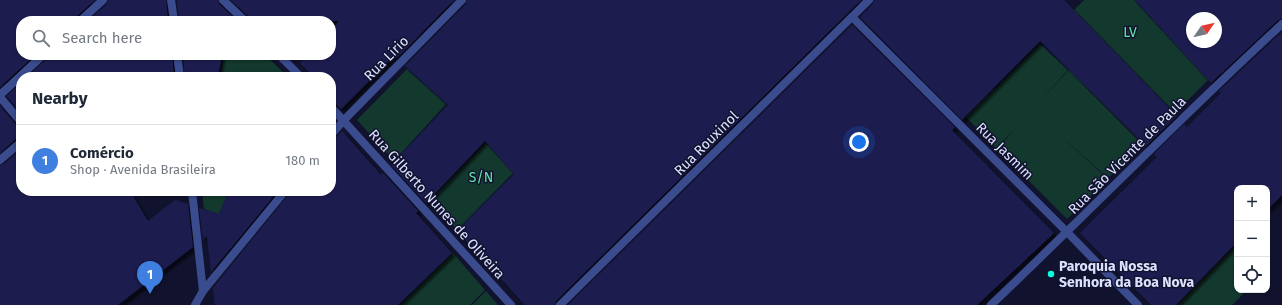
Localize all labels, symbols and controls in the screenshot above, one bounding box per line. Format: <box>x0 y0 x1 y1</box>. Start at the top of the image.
north arrow <box>1186 12 1222 48</box>
search box <box>16 16 336 60</box>
park label: LV <box>1123 24 1137 41</box>
icon: search <box>30 27 52 49</box>
text: Search here <box>62 29 142 47</box>
street label: Rua Lírio <box>360 32 412 84</box>
text: Nearby <box>32 88 87 109</box>
street label: Rua São Vicente de Paula <box>1065 93 1190 218</box>
street label: Rua Rouxinol <box>671 108 742 179</box>
street label: Rua Jasmim <box>972 119 1037 184</box>
street label: Rua Gilberto Nunes de Oliveira <box>365 126 508 283</box>
your location <box>849 132 869 152</box>
text: Comércio <box>70 144 134 162</box>
text: 1 <box>42 153 48 168</box>
text: 180 m <box>285 153 320 168</box>
text: Shop · Avenida Brasileira <box>70 162 216 177</box>
park label: S/N <box>469 169 493 186</box>
map controls <box>1234 185 1270 293</box>
button: + <box>1234 185 1270 221</box>
button: − <box>1234 221 1270 257</box>
button: locate <box>1234 257 1270 293</box>
place label: Paroquia Nossa Senhora da Boa Nova <box>1059 258 1194 291</box>
pin: 1 <box>137 261 163 294</box>
marker: Paroquia Nossa Senhora da Boa Nova <box>1046 269 1056 279</box>

